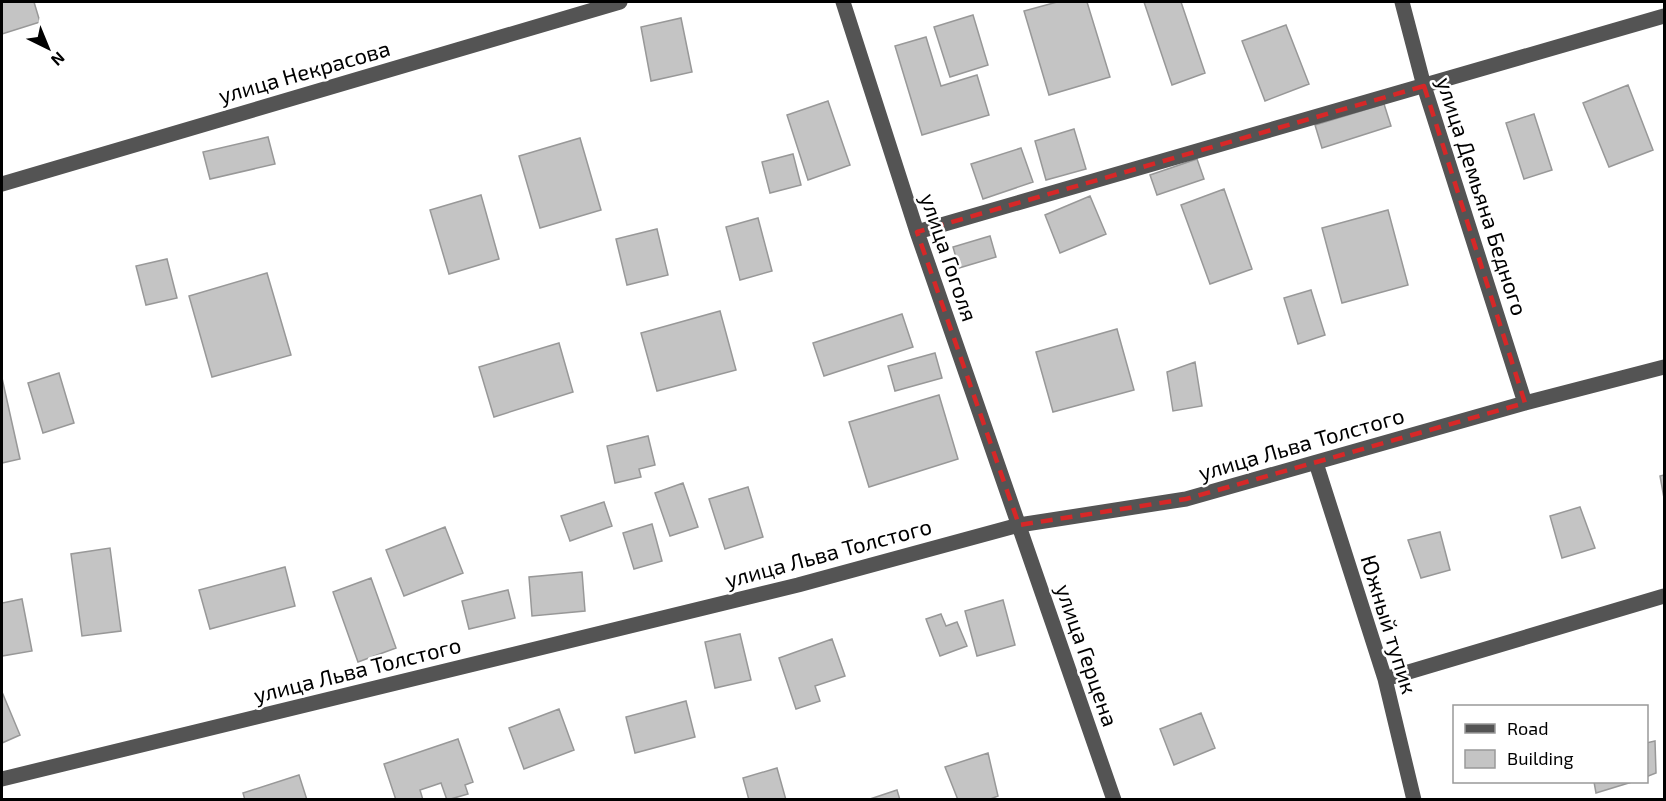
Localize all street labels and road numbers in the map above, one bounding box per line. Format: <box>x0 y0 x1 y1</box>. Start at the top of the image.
street label: улица Некрасова <box>215 34 393 109</box>
street label: улица Демьяна Бедного <box>1431 74 1534 319</box>
street label: улица Гоголя <box>915 190 984 325</box>
street label: улица Льва Толстого <box>1195 401 1407 486</box>
street label: улица Льва Толстого <box>722 512 934 593</box>
street label: Южный тупик <box>1356 551 1424 697</box>
street label: улица Герцена <box>1051 580 1125 730</box>
street label: улица Льва Толстого <box>251 631 464 708</box>

